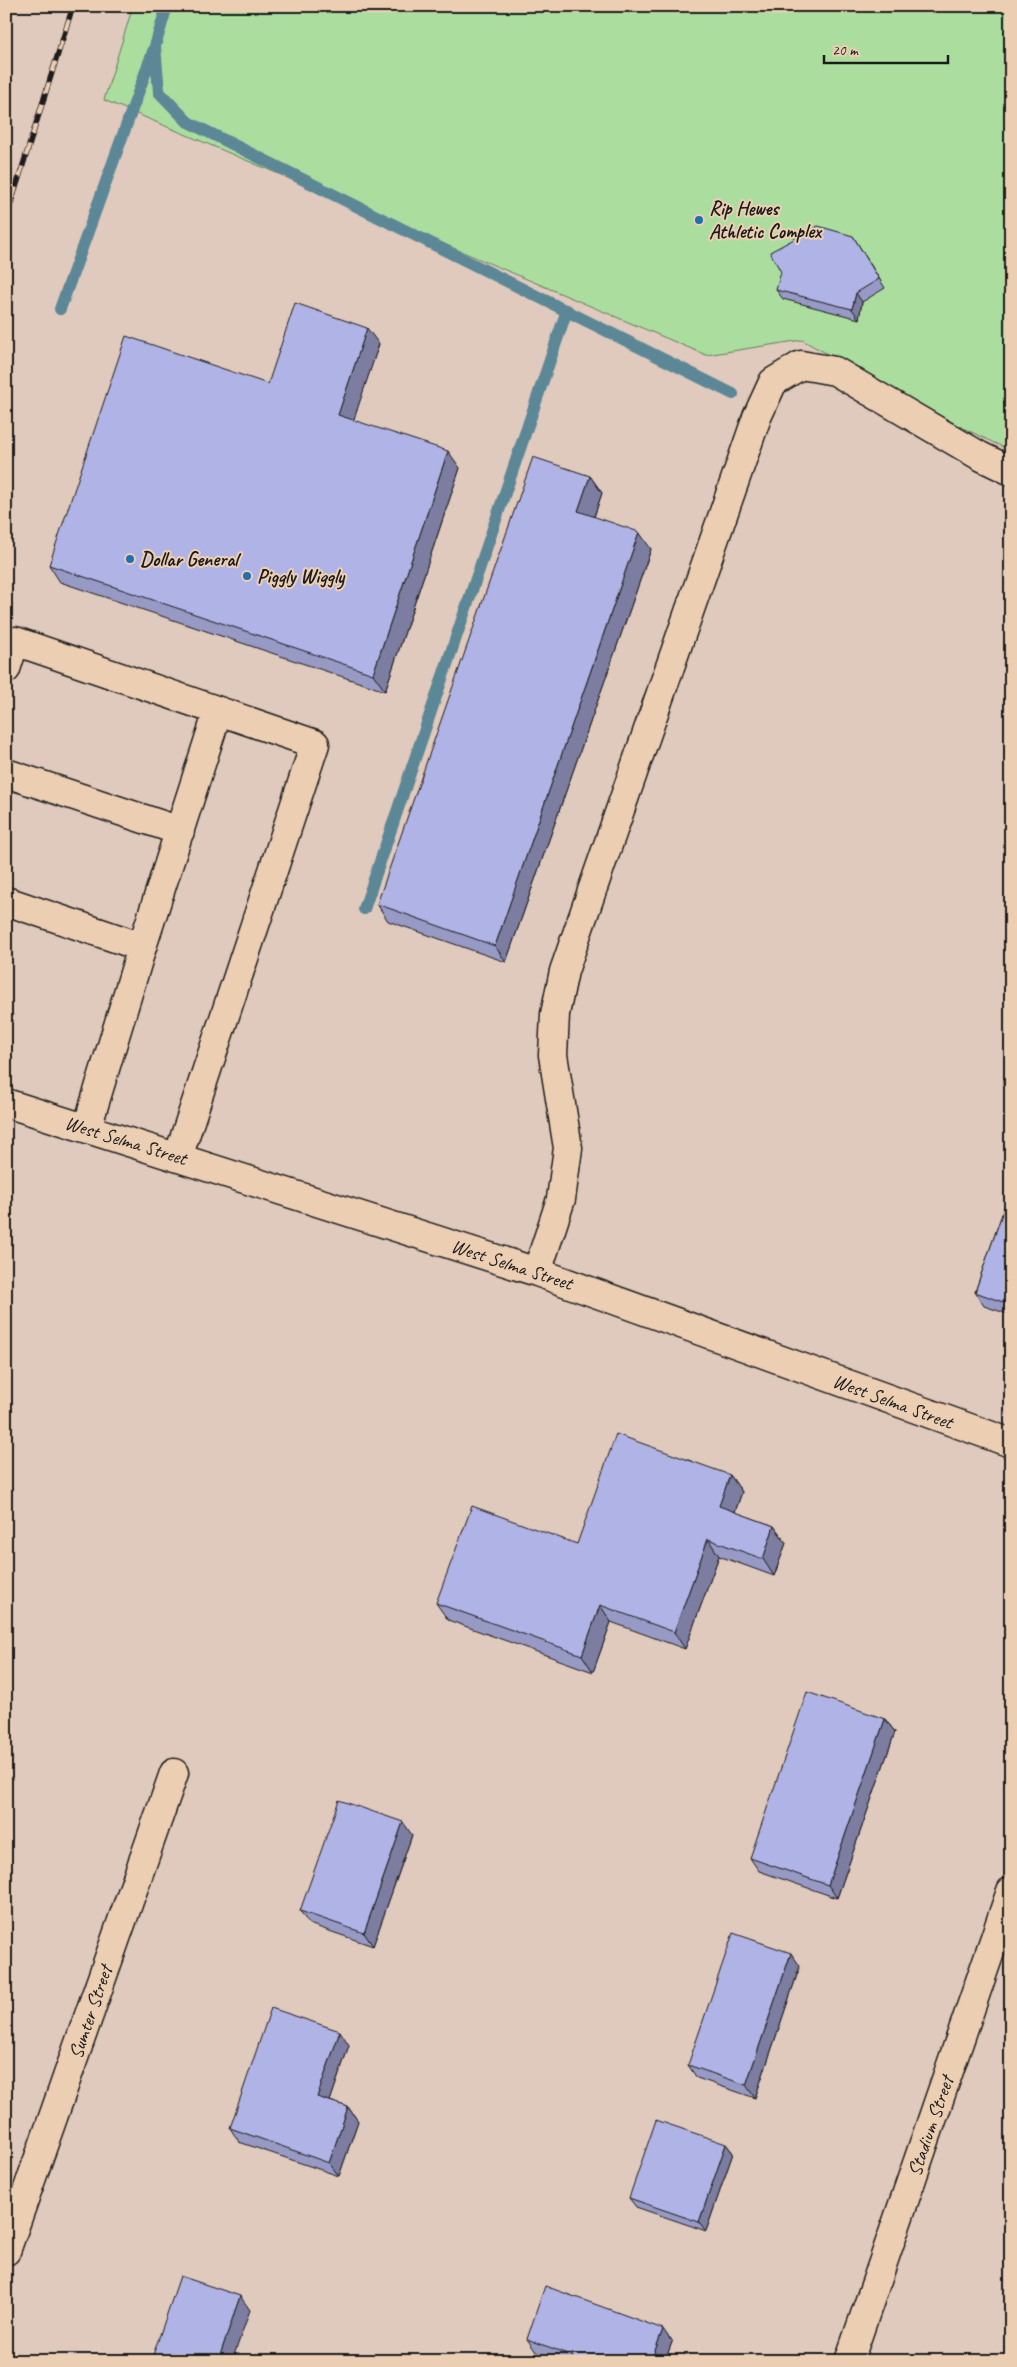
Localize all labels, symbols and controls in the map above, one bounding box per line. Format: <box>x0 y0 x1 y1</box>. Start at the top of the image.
scale bar <box>824 32 948 64</box>
text: 20 m <box>832 41 859 60</box>
place label: Rip Hewes Athletic Complex <box>709 196 823 244</box>
marker: Rip Hewes Athletic Complex <box>693 214 705 226</box>
place label: Dollar General <box>140 547 241 572</box>
marker: Dollar General <box>124 553 136 565</box>
place label: Piggly Wiggly <box>257 564 346 590</box>
marker: Piggly Wiggly <box>241 570 253 582</box>
street label: West Selma Street <box>62 1110 192 1172</box>
street label: West Selma Street <box>448 1233 578 1297</box>
street label: West Selma Street <box>829 1368 959 1436</box>
street label: Sumter Street <box>63 1959 119 2062</box>
street label: Stadium Street <box>902 2070 960 2179</box>

